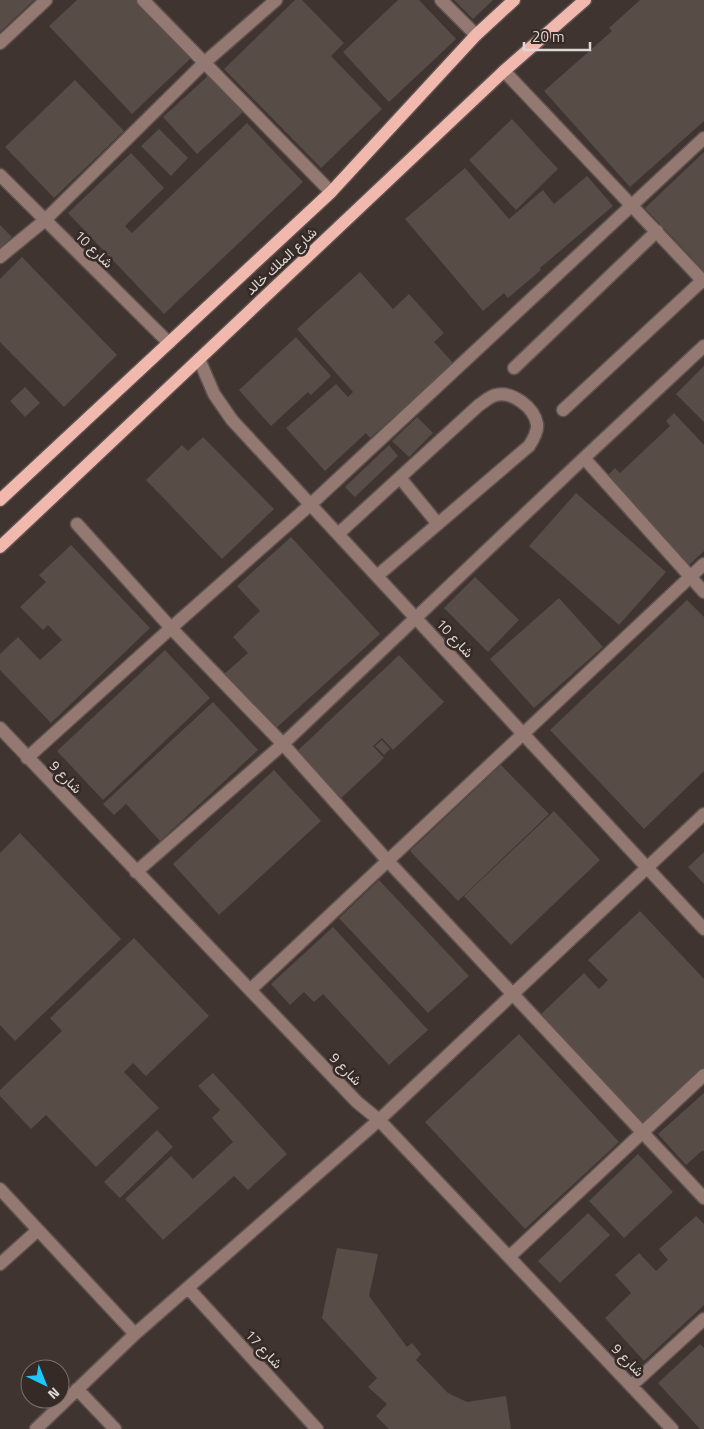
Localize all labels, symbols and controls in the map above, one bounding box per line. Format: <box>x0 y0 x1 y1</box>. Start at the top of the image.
scale bar <box>524 20 590 52</box>
text: 20 m <box>532 25 565 48</box>
street label: شارع الملك خالد <box>240 222 322 300</box>
street label: شارع 10 <box>69 225 119 273</box>
street label: شارع 10 <box>431 613 479 663</box>
street label: شارع 9 <box>45 755 87 799</box>
street label: شارع 9 <box>325 1047 367 1091</box>
street label: شارع 17 <box>240 1324 288 1374</box>
street label: شارع 9 <box>607 1338 649 1382</box>
north arrow <box>20 1359 70 1409</box>
text: N <box>43 1383 65 1405</box>

